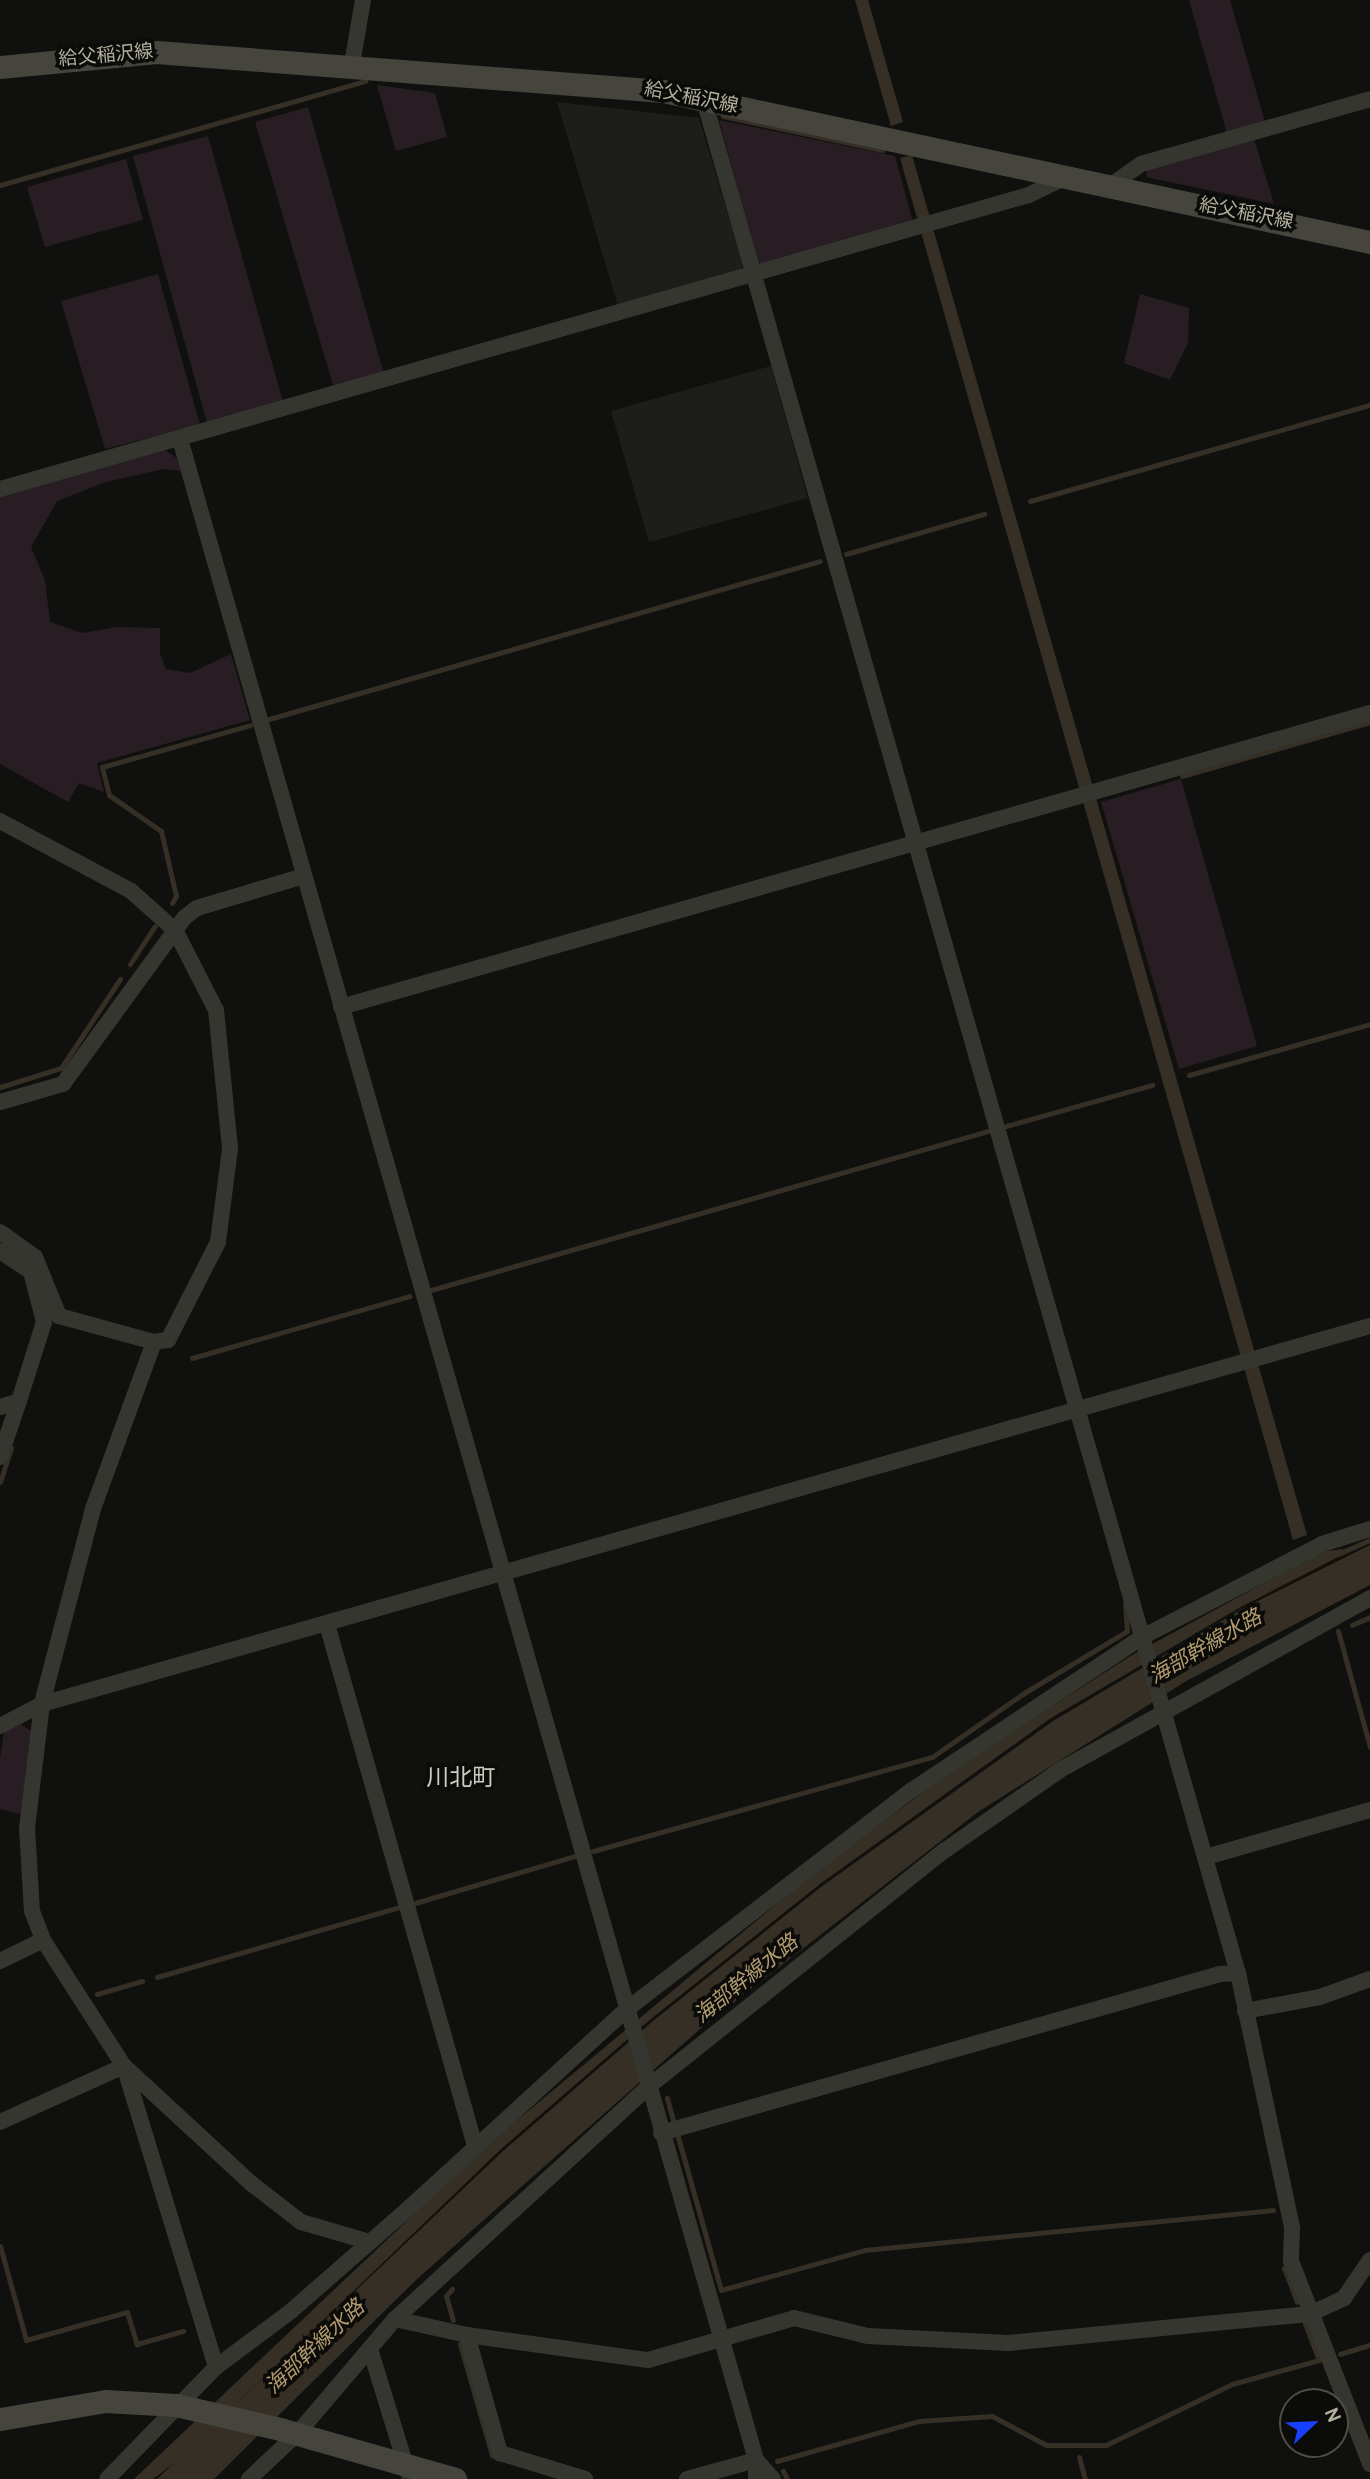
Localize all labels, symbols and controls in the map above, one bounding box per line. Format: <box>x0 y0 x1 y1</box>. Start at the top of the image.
street label: 給父稲沢線 <box>58 42 154 72</box>
street label: 給父稲沢線 <box>642 79 740 119</box>
street label: 給父稲沢線 <box>1197 195 1295 235</box>
water label: 海部幹線水路 <box>1145 1606 1267 1690</box>
district label: 川北町 <box>427 1766 495 1794</box>
water label: 海部幹線水路 <box>690 1931 804 2029</box>
water label: 海部幹線水路 <box>261 2296 371 2400</box>
north arrow <box>1279 2388 1349 2458</box>
text: N <box>1318 2405 1345 2427</box>

